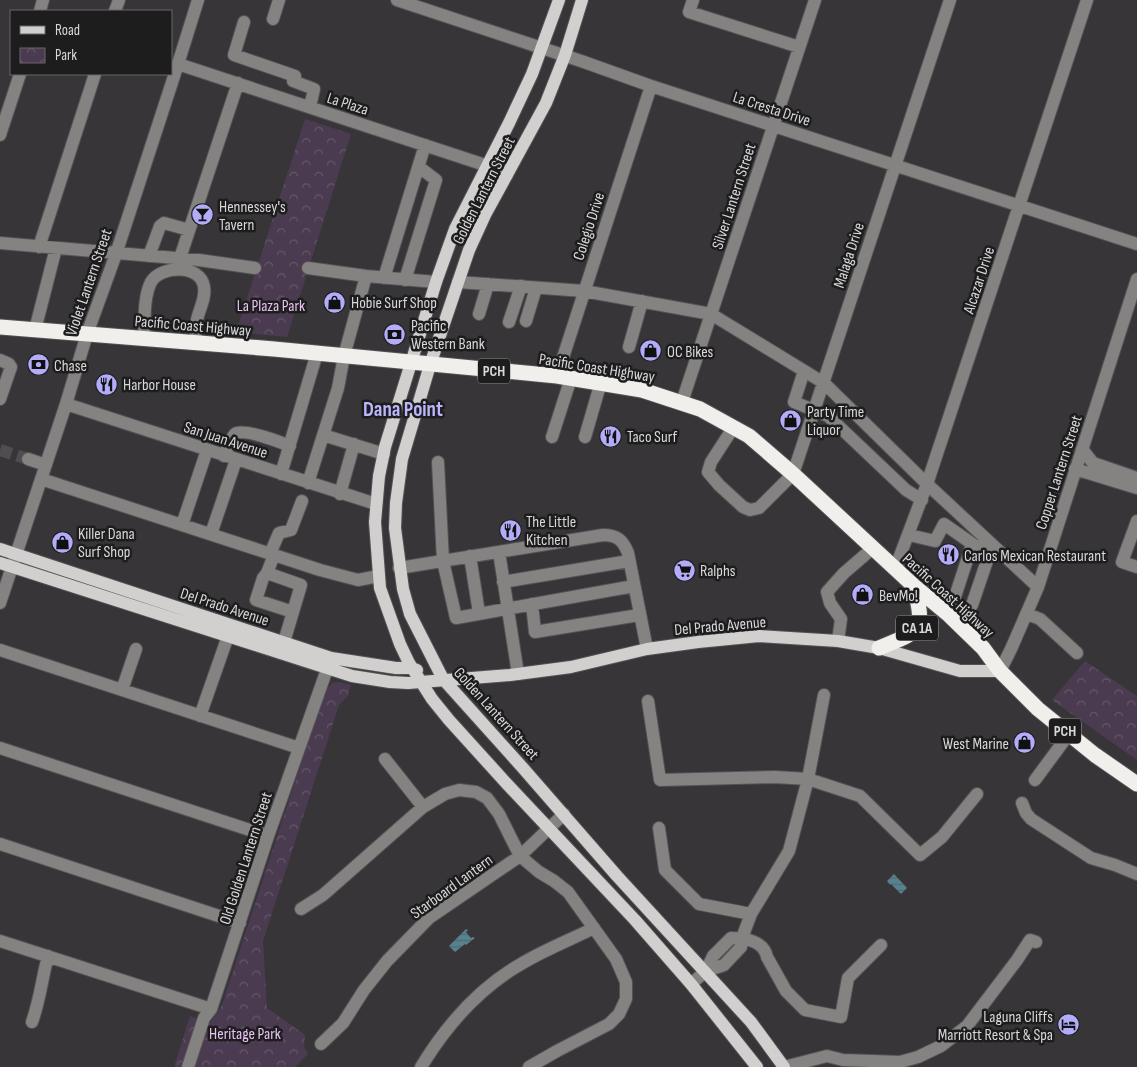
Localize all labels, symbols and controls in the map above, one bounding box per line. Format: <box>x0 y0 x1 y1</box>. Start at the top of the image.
legend <box>10 10 172 75</box>
text: Road <box>55 21 80 40</box>
text: Park <box>55 46 77 65</box>
street label: La Cresta Drive <box>730 88 813 131</box>
street label: La Plaza <box>324 89 371 120</box>
street label: Golden Lantern Street <box>449 134 520 248</box>
street label: Silver Lantern Street <box>708 141 761 252</box>
street label: Colegio Drive <box>570 190 609 263</box>
place label: Hennessey's Tavern <box>219 198 286 235</box>
bar icon: Hennessey's Tavern <box>191 203 215 227</box>
street label: Malaga Drive <box>830 220 869 291</box>
street label: Violet Lantern Street <box>62 227 117 338</box>
street label: Alcazar Drive <box>959 245 999 317</box>
shop icon: Hobie Surf Shop <box>323 290 347 314</box>
place label: Hobie Surf Shop <box>351 294 437 313</box>
park label: La Plaza Park <box>237 297 305 316</box>
street label: Pacific Coast Highway <box>134 312 252 341</box>
place label: Pacific Western Bank <box>411 317 485 354</box>
bank icon: Pacific Western Bank <box>383 322 407 346</box>
shop icon: OC Bikes <box>639 339 663 363</box>
place label: OC Bikes <box>667 343 714 362</box>
street label: Pacific Coast Highway <box>538 350 656 387</box>
bank icon: Chase <box>26 353 50 377</box>
place label: Chase <box>54 357 87 376</box>
road number: PCH <box>478 358 510 384</box>
restaurant icon: Harbor House <box>95 372 119 396</box>
place label: Harbor House <box>123 376 196 395</box>
district label: Dana Point <box>363 397 443 422</box>
place label: Party Time Liquor <box>807 403 864 440</box>
shop icon: Party Time Liquor <box>779 408 803 432</box>
street label: Copper Lantern Street <box>1032 413 1087 532</box>
street label: San Juan Avenue <box>181 418 270 463</box>
restaurant icon: Taco Surf <box>599 424 623 448</box>
place label: Taco Surf <box>627 428 677 447</box>
place label: The Little Kitchen <box>526 513 576 550</box>
restaurant icon: The Little Kitchen <box>498 518 522 542</box>
place label: Killer Dana Surf Shop <box>78 525 135 562</box>
shop icon: Killer Dana Surf Shop <box>50 530 74 554</box>
restaurant icon: Carlos Mexican Restaurant <box>936 543 960 567</box>
place label: Carlos Mexican Restaurant <box>964 547 1106 566</box>
street label: Pacific Coast Highway <box>898 550 998 642</box>
supermarket icon: Ralphs <box>672 558 696 582</box>
place label: Ralphs <box>700 562 736 581</box>
shop icon: BevMo! <box>851 583 875 607</box>
street label: Del Prado Avenue <box>178 584 271 631</box>
place label: BevMo! <box>879 587 918 606</box>
street label: Del Prado Avenue <box>673 613 767 640</box>
road number: CA 1A <box>896 616 938 640</box>
street label: Golden Lantern Street <box>449 664 543 764</box>
road number: PCH <box>1049 718 1081 744</box>
shop icon: West Marine <box>1013 731 1037 755</box>
place label: West Marine <box>943 735 1009 754</box>
street label: Old Golden Lantern Street <box>216 790 277 927</box>
street label: Starboard Lantern <box>407 851 497 923</box>
place label: Laguna Cliffs Marriott Resort & Spa <box>938 1008 1053 1045</box>
hotel icon: Laguna Cliffs Marriott Resort & Spa <box>1057 1013 1081 1037</box>
park label: Heritage Park <box>209 1025 281 1044</box>

